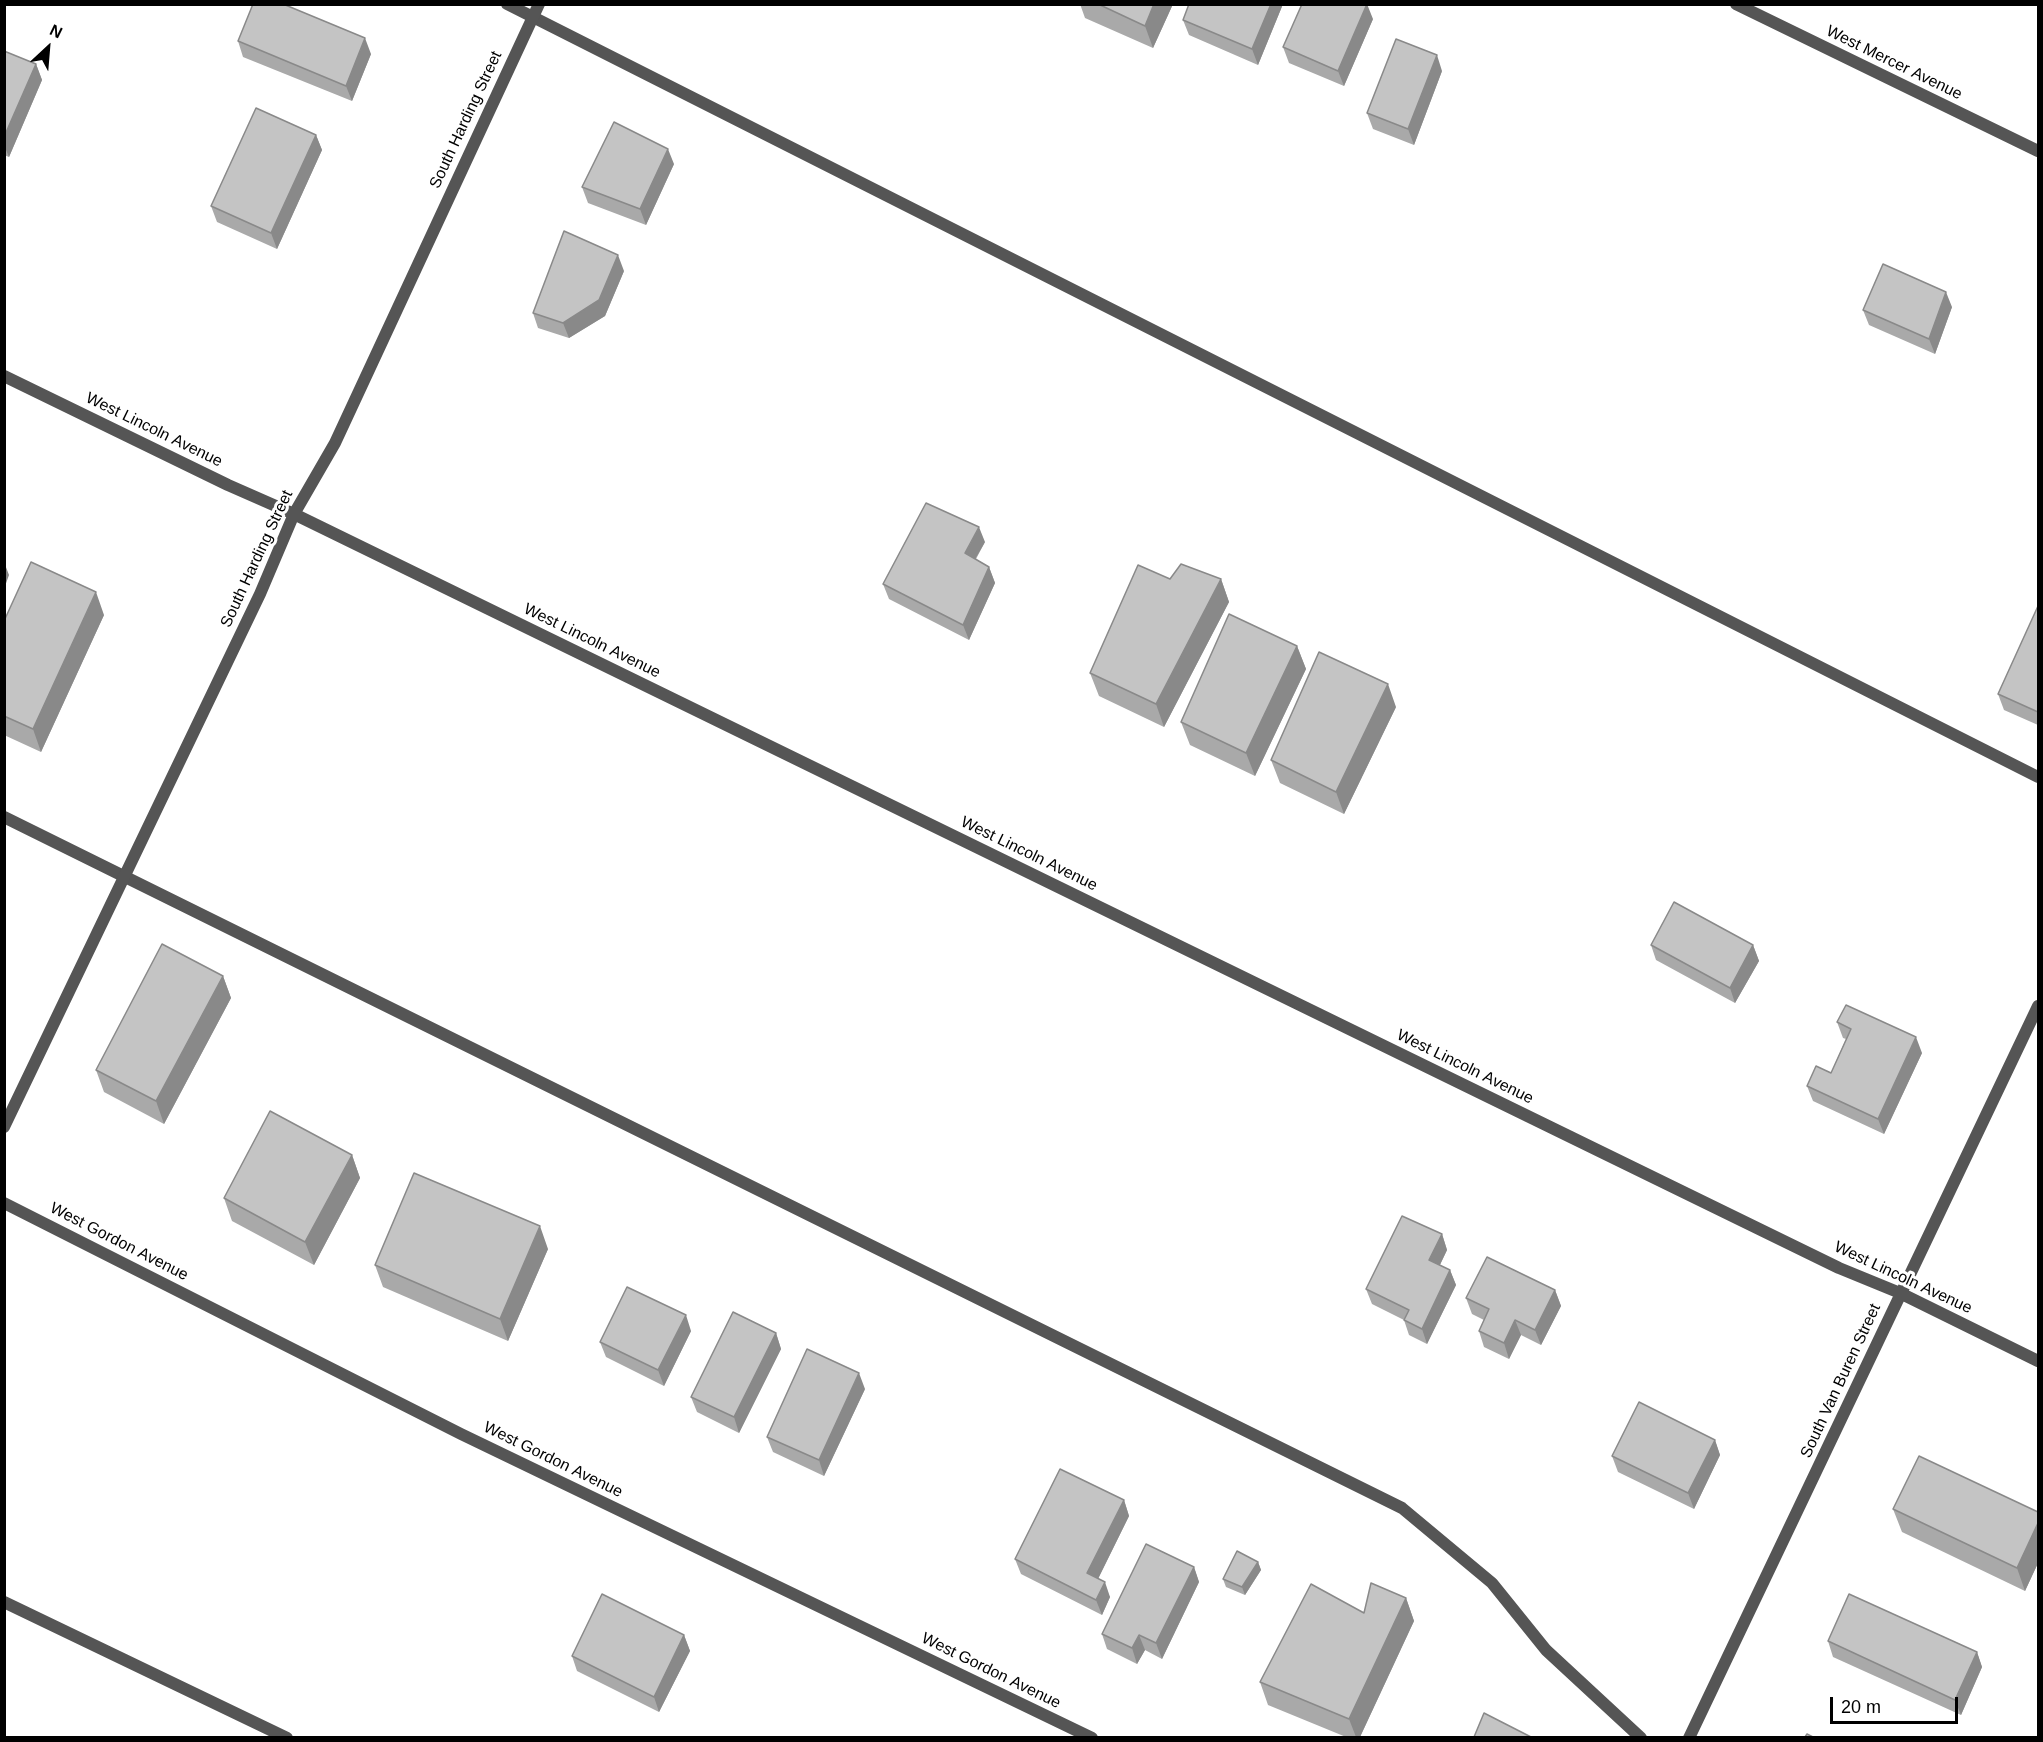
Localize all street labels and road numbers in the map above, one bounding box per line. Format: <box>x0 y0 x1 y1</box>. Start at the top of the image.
street label: West Mercer Avenue <box>1823 22 1965 104</box>
street label: South Harding Street <box>426 48 506 192</box>
street label: West Lincoln Avenue <box>83 389 225 471</box>
street label: South Harding Street <box>217 487 297 631</box>
street label: West Lincoln Avenue <box>521 600 663 682</box>
street label: West Lincoln Avenue <box>958 813 1100 895</box>
street label: West Lincoln Avenue <box>1394 1026 1536 1108</box>
street label: West Gordon Avenue <box>47 1199 191 1285</box>
street label: West Lincoln Avenue <box>1831 1238 1975 1318</box>
street label: South Van Buren Street <box>1797 1301 1885 1461</box>
street label: West Gordon Avenue <box>480 1418 626 1502</box>
street label: West Gordon Avenue <box>918 1629 1064 1713</box>

